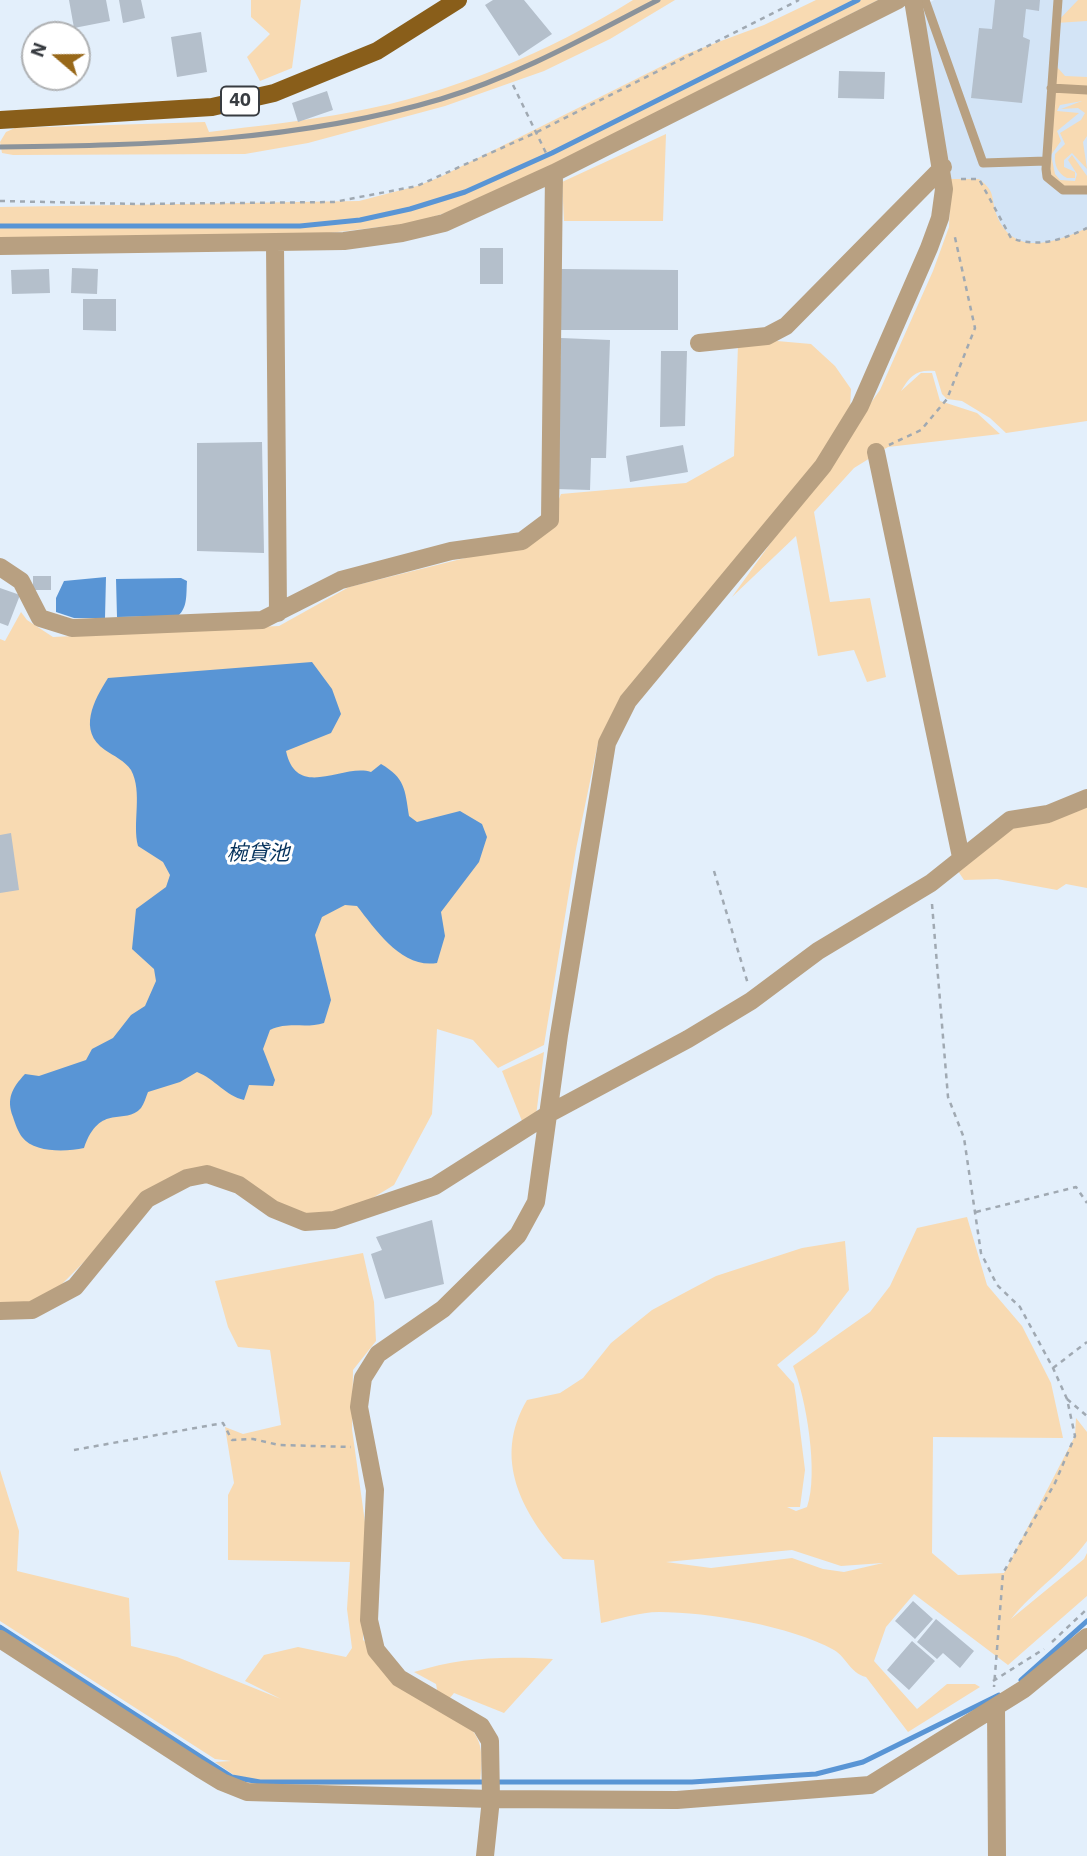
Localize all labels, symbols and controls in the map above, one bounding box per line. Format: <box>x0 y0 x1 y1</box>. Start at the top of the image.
north arrow <box>21 21 91 91</box>
text: N <box>25 39 52 60</box>
road number: 40 <box>221 86 259 116</box>
water label: 椀貸池 <box>227 841 289 867</box>

